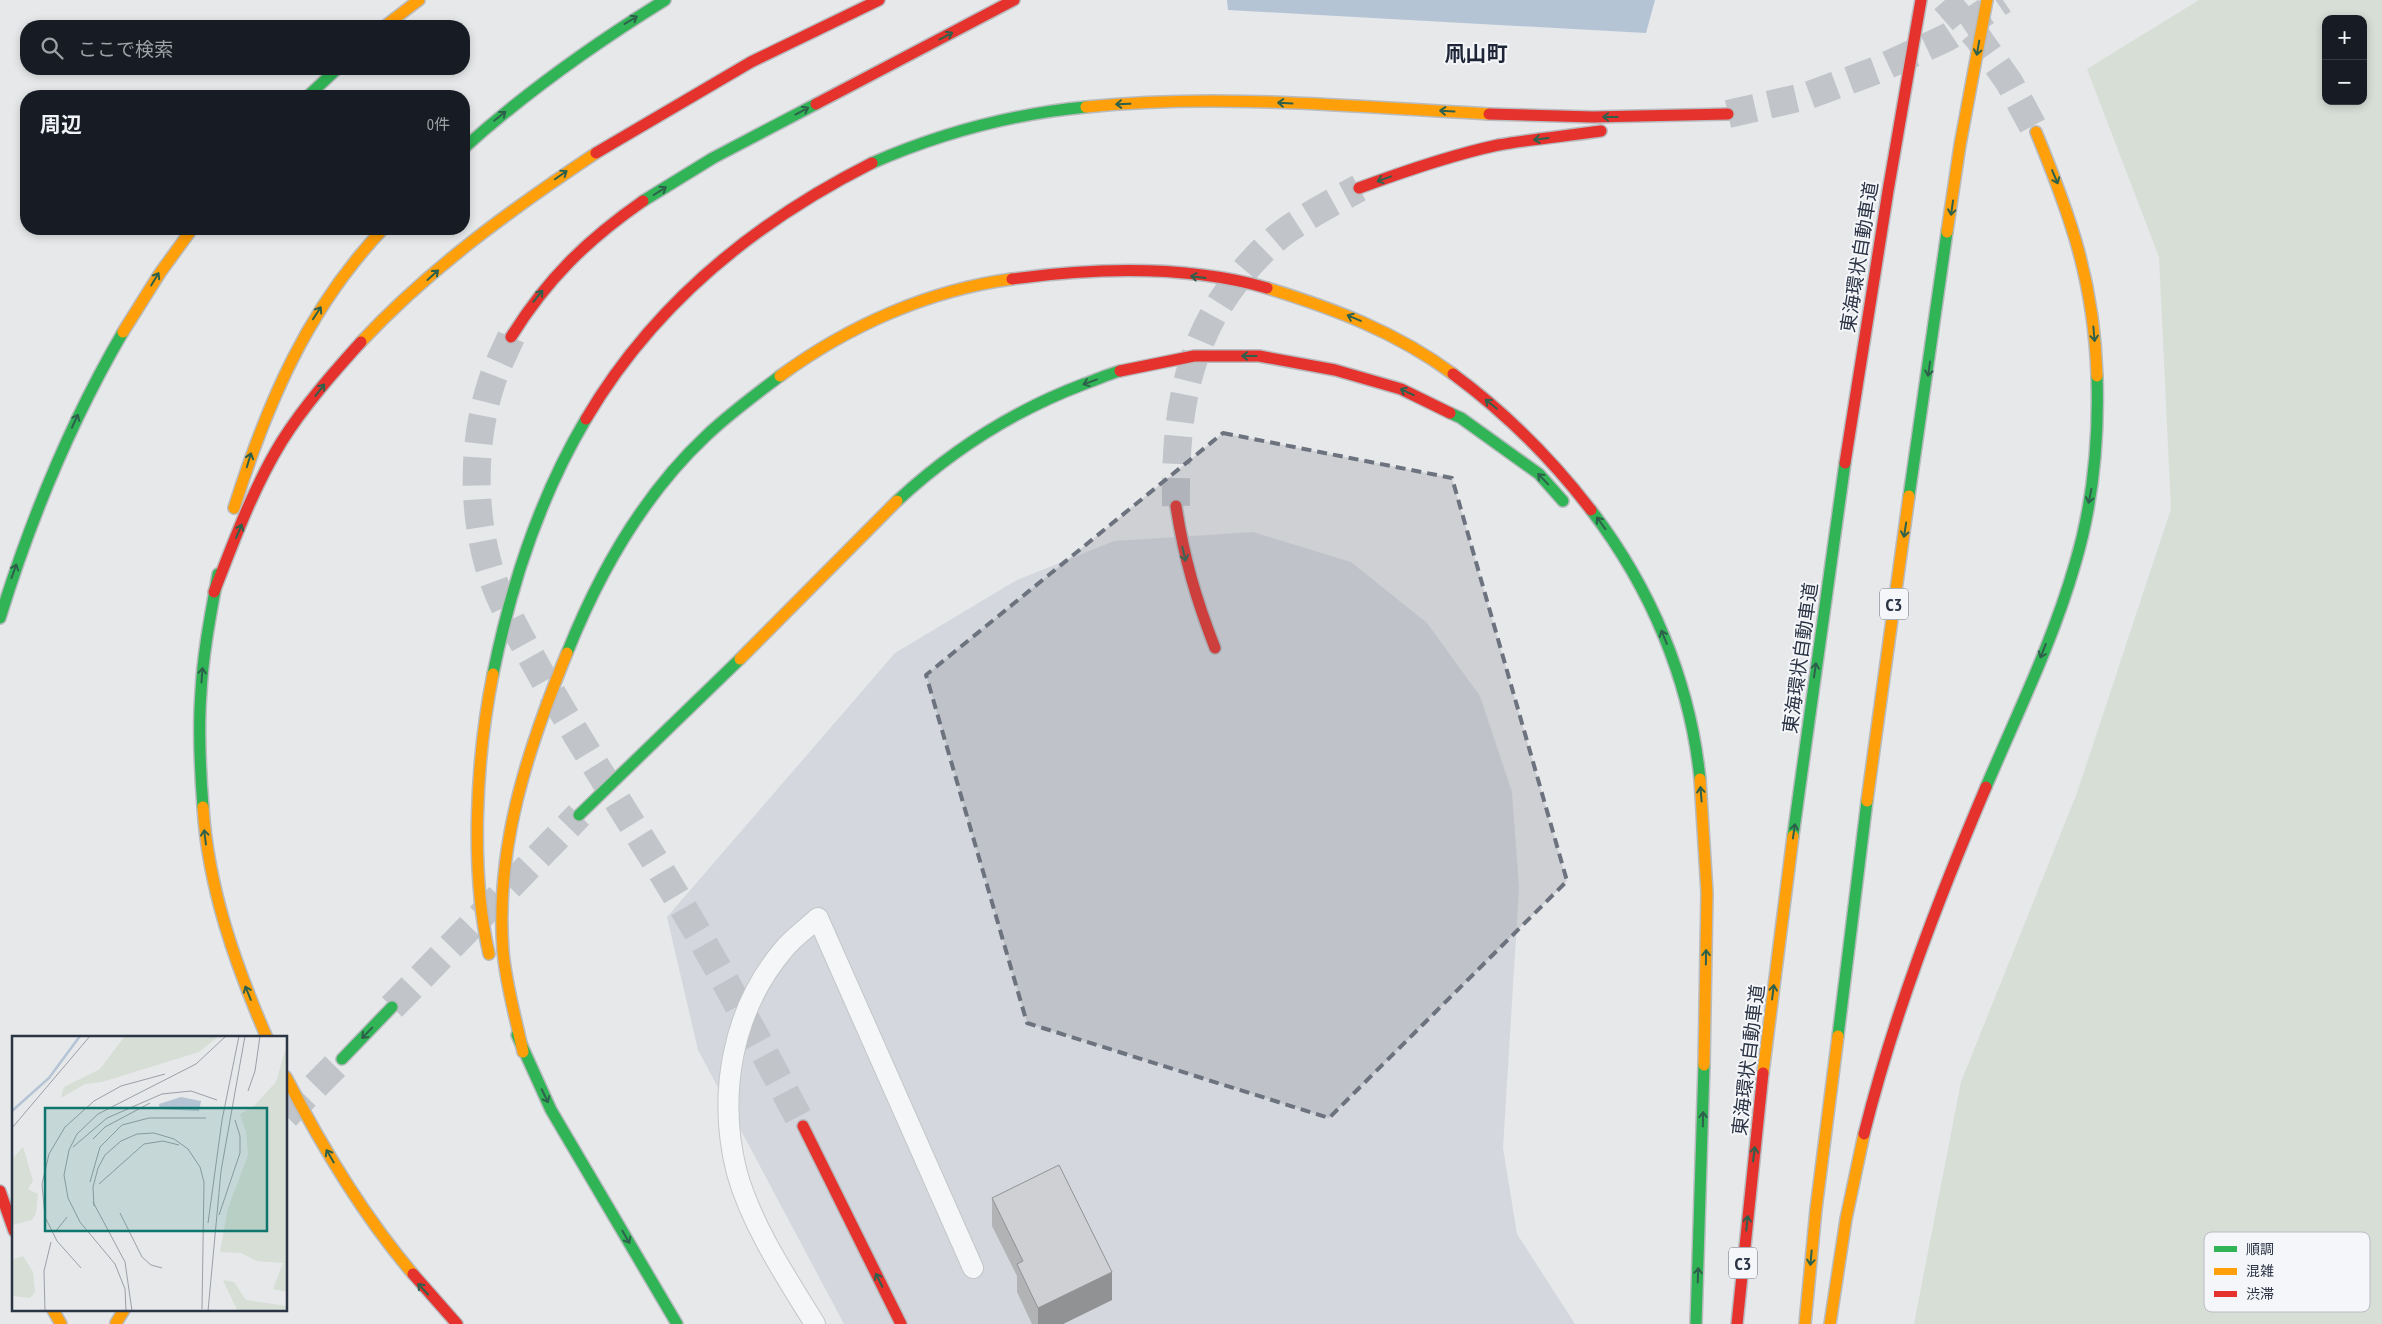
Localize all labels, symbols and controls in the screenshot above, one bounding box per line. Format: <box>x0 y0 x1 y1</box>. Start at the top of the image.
one-way arrow <box>624 15 638 25</box>
map controls <box>2322 15 2367 105</box>
button: + <box>2322 15 2367 60</box>
search box <box>20 20 470 75</box>
one-way arrow <box>938 31 953 41</box>
icon: search <box>38 34 66 62</box>
text: ここで検索 <box>78 37 173 61</box>
district label: 凧山町 <box>1445 40 1508 67</box>
one-way arrow <box>1973 40 1983 56</box>
button: − <box>2322 60 2367 105</box>
one-way arrow <box>1277 99 1293 108</box>
one-way arrow <box>1115 100 1131 109</box>
one-way arrow <box>794 106 809 115</box>
one-way arrow <box>1440 106 1456 116</box>
one-way arrow <box>493 110 506 121</box>
text: 周辺 <box>40 111 82 138</box>
one-way arrow <box>1602 112 1618 122</box>
text: 0件 <box>427 114 450 134</box>
one-way arrow <box>1534 134 1550 144</box>
one-way arrow <box>2050 169 2060 184</box>
one-way arrow <box>554 170 568 180</box>
one-way arrow <box>1377 175 1392 184</box>
street label: 東海環状自動車道 <box>1835 180 1883 334</box>
one-way arrow <box>653 185 667 195</box>
one-way arrow <box>1946 200 1956 216</box>
one-way arrow <box>427 269 440 281</box>
one-way arrow <box>1190 271 1206 281</box>
one-way arrow <box>150 273 160 287</box>
one-way arrow <box>532 290 543 303</box>
one-way arrow <box>311 306 322 320</box>
one-way arrow <box>1347 313 1362 323</box>
one-way arrow <box>2089 326 2098 342</box>
one-way arrow <box>1241 351 1258 361</box>
one-way arrow <box>1924 361 1934 377</box>
one-way arrow <box>1083 378 1098 387</box>
one-way arrow <box>314 384 325 397</box>
one-way arrow <box>1400 387 1415 397</box>
one-way arrow <box>1485 398 1498 409</box>
one-way arrow <box>70 413 80 428</box>
one-way arrow <box>244 453 254 469</box>
one-way arrow <box>1537 473 1549 485</box>
one-way arrow <box>2085 488 2094 504</box>
one-way arrow <box>1596 516 1606 530</box>
one-way arrow <box>1900 522 1910 538</box>
one-way arrow <box>235 524 245 539</box>
one-way arrow <box>1180 546 1189 562</box>
one-way arrow <box>10 564 19 579</box>
street label: 東海環状自動車道 <box>1778 581 1822 735</box>
road number: C3 <box>1880 588 1908 620</box>
one-way arrow <box>1658 630 1668 645</box>
one-way arrow <box>2037 643 2047 658</box>
one-way arrow <box>1810 662 1820 678</box>
one-way arrow <box>197 667 206 683</box>
one-way arrow <box>1696 787 1706 803</box>
one-way arrow <box>1789 823 1799 839</box>
one-way arrow <box>200 829 210 845</box>
one-way arrow <box>1702 949 1711 965</box>
street label: 東海環状自動車道 <box>1727 983 1769 1137</box>
one-way arrow <box>1768 985 1778 1001</box>
one-way arrow <box>243 986 253 1001</box>
one-way arrow <box>361 1027 373 1040</box>
inset map <box>12 1036 288 1312</box>
one-way arrow <box>541 1088 550 1103</box>
one-way arrow <box>1698 1111 1708 1128</box>
one-way arrow <box>1750 1146 1760 1162</box>
one-way arrow <box>324 1150 334 1164</box>
one-way arrow <box>1742 1215 1752 1231</box>
one-way arrow <box>621 1229 631 1244</box>
legend <box>2204 1232 2370 1312</box>
text: 順調 <box>2246 1240 2274 1258</box>
road number: C3 <box>1729 1248 1757 1278</box>
one-way arrow <box>1806 1250 1816 1266</box>
text: 混雑 <box>2246 1262 2274 1280</box>
one-way arrow <box>1694 1268 1703 1284</box>
one-way arrow <box>874 1273 884 1288</box>
one-way arrow <box>417 1282 429 1295</box>
text: 渋滞 <box>2246 1285 2274 1303</box>

